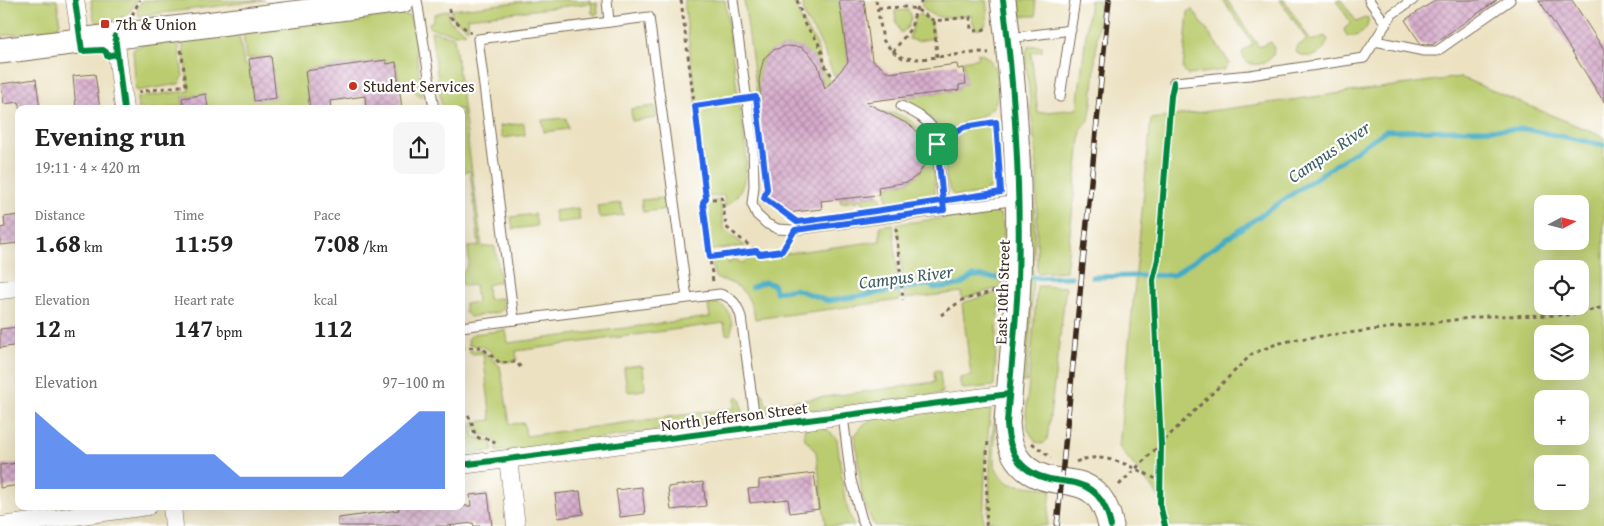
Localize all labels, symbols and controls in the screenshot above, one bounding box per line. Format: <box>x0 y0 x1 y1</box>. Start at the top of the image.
place label: 7th & Union <box>115 12 196 36</box>
marker: 7th & Union <box>99 18 111 30</box>
place label: Student Services <box>363 74 475 98</box>
marker: Student Services <box>347 80 359 92</box>
water label: Campus River <box>1282 113 1377 189</box>
text: Evening run <box>35 115 186 156</box>
button: share <box>393 122 445 174</box>
pin <box>916 123 958 165</box>
icon: arrive <box>923 130 951 158</box>
text: 19:11 · 4 × 420 m <box>35 155 140 179</box>
north arrow <box>1534 195 1589 250</box>
map controls <box>1534 195 1589 510</box>
text: Distance <box>35 205 85 225</box>
text: Time <box>174 205 204 225</box>
text: Pace <box>314 205 341 225</box>
text: 1.68 <box>35 225 81 261</box>
text: 11:59 <box>174 225 233 261</box>
text: 7:08 <box>314 225 360 261</box>
text: km <box>81 237 103 257</box>
text: /km <box>360 237 388 257</box>
street label: East 10th Street <box>988 239 1016 345</box>
water label: Campus River <box>857 257 956 296</box>
button: locate <box>1534 260 1589 315</box>
text: Elevation <box>35 290 90 310</box>
text: Heart rate <box>174 290 234 310</box>
text: kcal <box>314 290 338 310</box>
text: 12 <box>35 310 61 346</box>
text: 147 <box>174 310 213 346</box>
text: 112 <box>314 310 353 346</box>
text: m <box>61 322 75 342</box>
text: bpm <box>213 322 243 342</box>
button: layers <box>1534 325 1589 380</box>
text: Elevation <box>35 370 98 394</box>
text: 97–100 m <box>382 370 445 394</box>
button: + <box>1534 390 1589 445</box>
street label: North Jefferson Street <box>659 395 809 437</box>
button: − <box>1534 455 1589 510</box>

